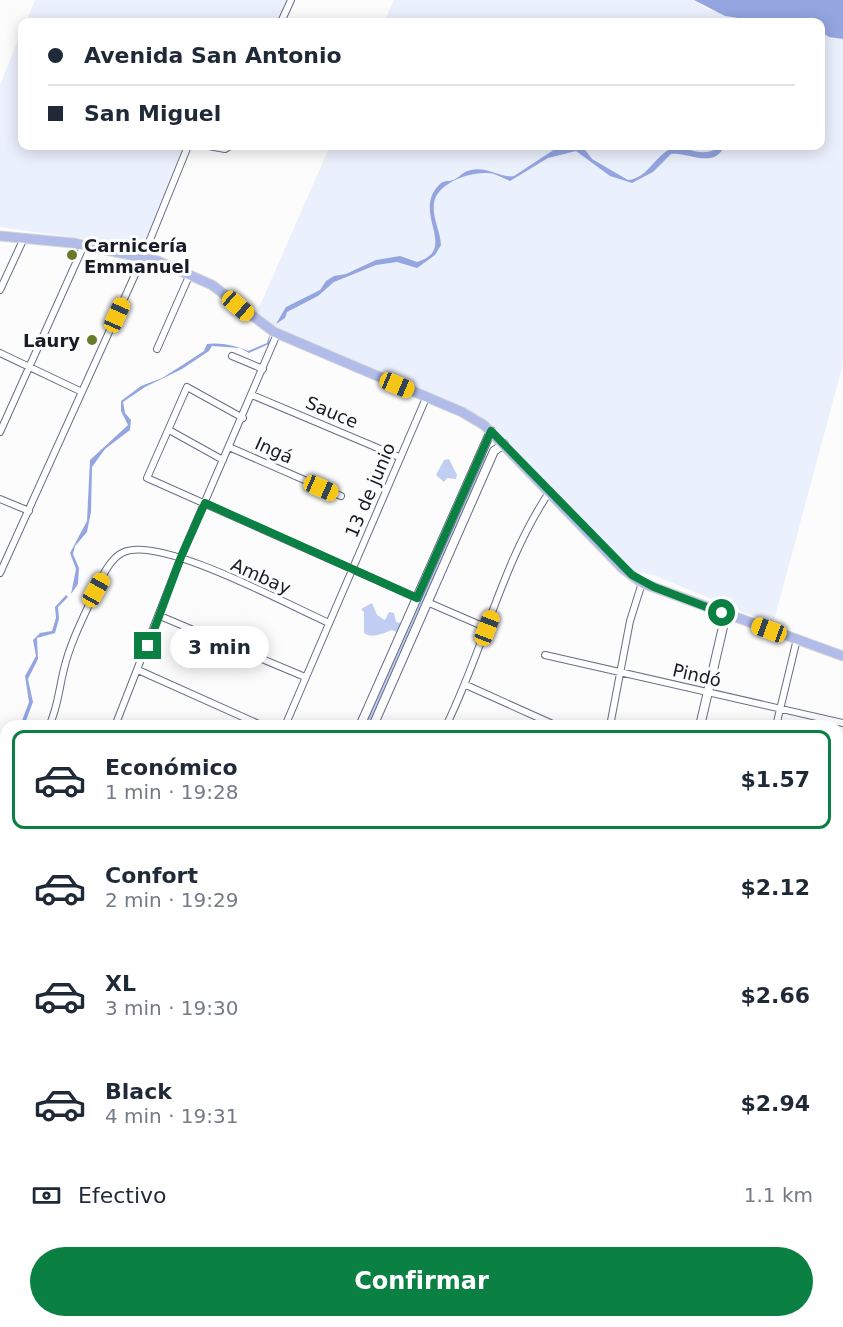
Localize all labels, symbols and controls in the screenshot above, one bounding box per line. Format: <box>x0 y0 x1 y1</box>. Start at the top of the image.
text: Avenida San Antonio <box>84 43 342 68</box>
text: San Miguel <box>84 101 221 126</box>
place label: Carnicería Emmanuel <box>84 235 190 277</box>
marker: Carnicería Emmanuel <box>65 248 79 262</box>
car <box>219 287 257 325</box>
car <box>101 295 133 335</box>
place label: Laury <box>23 330 80 351</box>
marker: Laury <box>85 333 99 347</box>
car <box>377 370 417 400</box>
street label: Sauce <box>303 392 361 432</box>
street label: Ingá <box>252 432 296 468</box>
street label: 13 de junio <box>341 440 399 540</box>
car <box>301 472 341 504</box>
street label: Ambay <box>228 554 294 599</box>
car <box>79 570 113 610</box>
route start <box>708 599 735 626</box>
car <box>472 608 502 648</box>
car <box>749 615 789 645</box>
callout: 3 min <box>169 625 268 667</box>
route end <box>134 632 161 659</box>
text: 3 min <box>188 635 251 659</box>
street label: Pindó <box>671 659 723 691</box>
icon: car <box>33 753 87 807</box>
text: Económico <box>105 755 238 780</box>
text: $1.57 <box>740 767 810 792</box>
text: 1 min · 19:28 <box>105 780 239 804</box>
icon: car <box>33 861 87 915</box>
text: Confort <box>105 863 198 888</box>
text: $2.12 <box>740 875 810 900</box>
text: 2 min · 19:29 <box>105 888 239 912</box>
icon: car <box>33 969 87 1023</box>
text: XL <box>105 971 136 996</box>
text: $2.66 <box>740 983 810 1008</box>
text: 3 min · 19:30 <box>105 996 239 1020</box>
icon: car <box>33 1077 87 1131</box>
text: Black <box>105 1079 172 1104</box>
text: $2.94 <box>740 1091 810 1116</box>
text: 4 min · 19:31 <box>105 1104 239 1128</box>
icon: cash <box>30 1179 63 1212</box>
text: Efectivo <box>78 1183 167 1208</box>
text: 1.1 km <box>744 1183 813 1207</box>
button: Confirmar <box>30 1247 813 1316</box>

